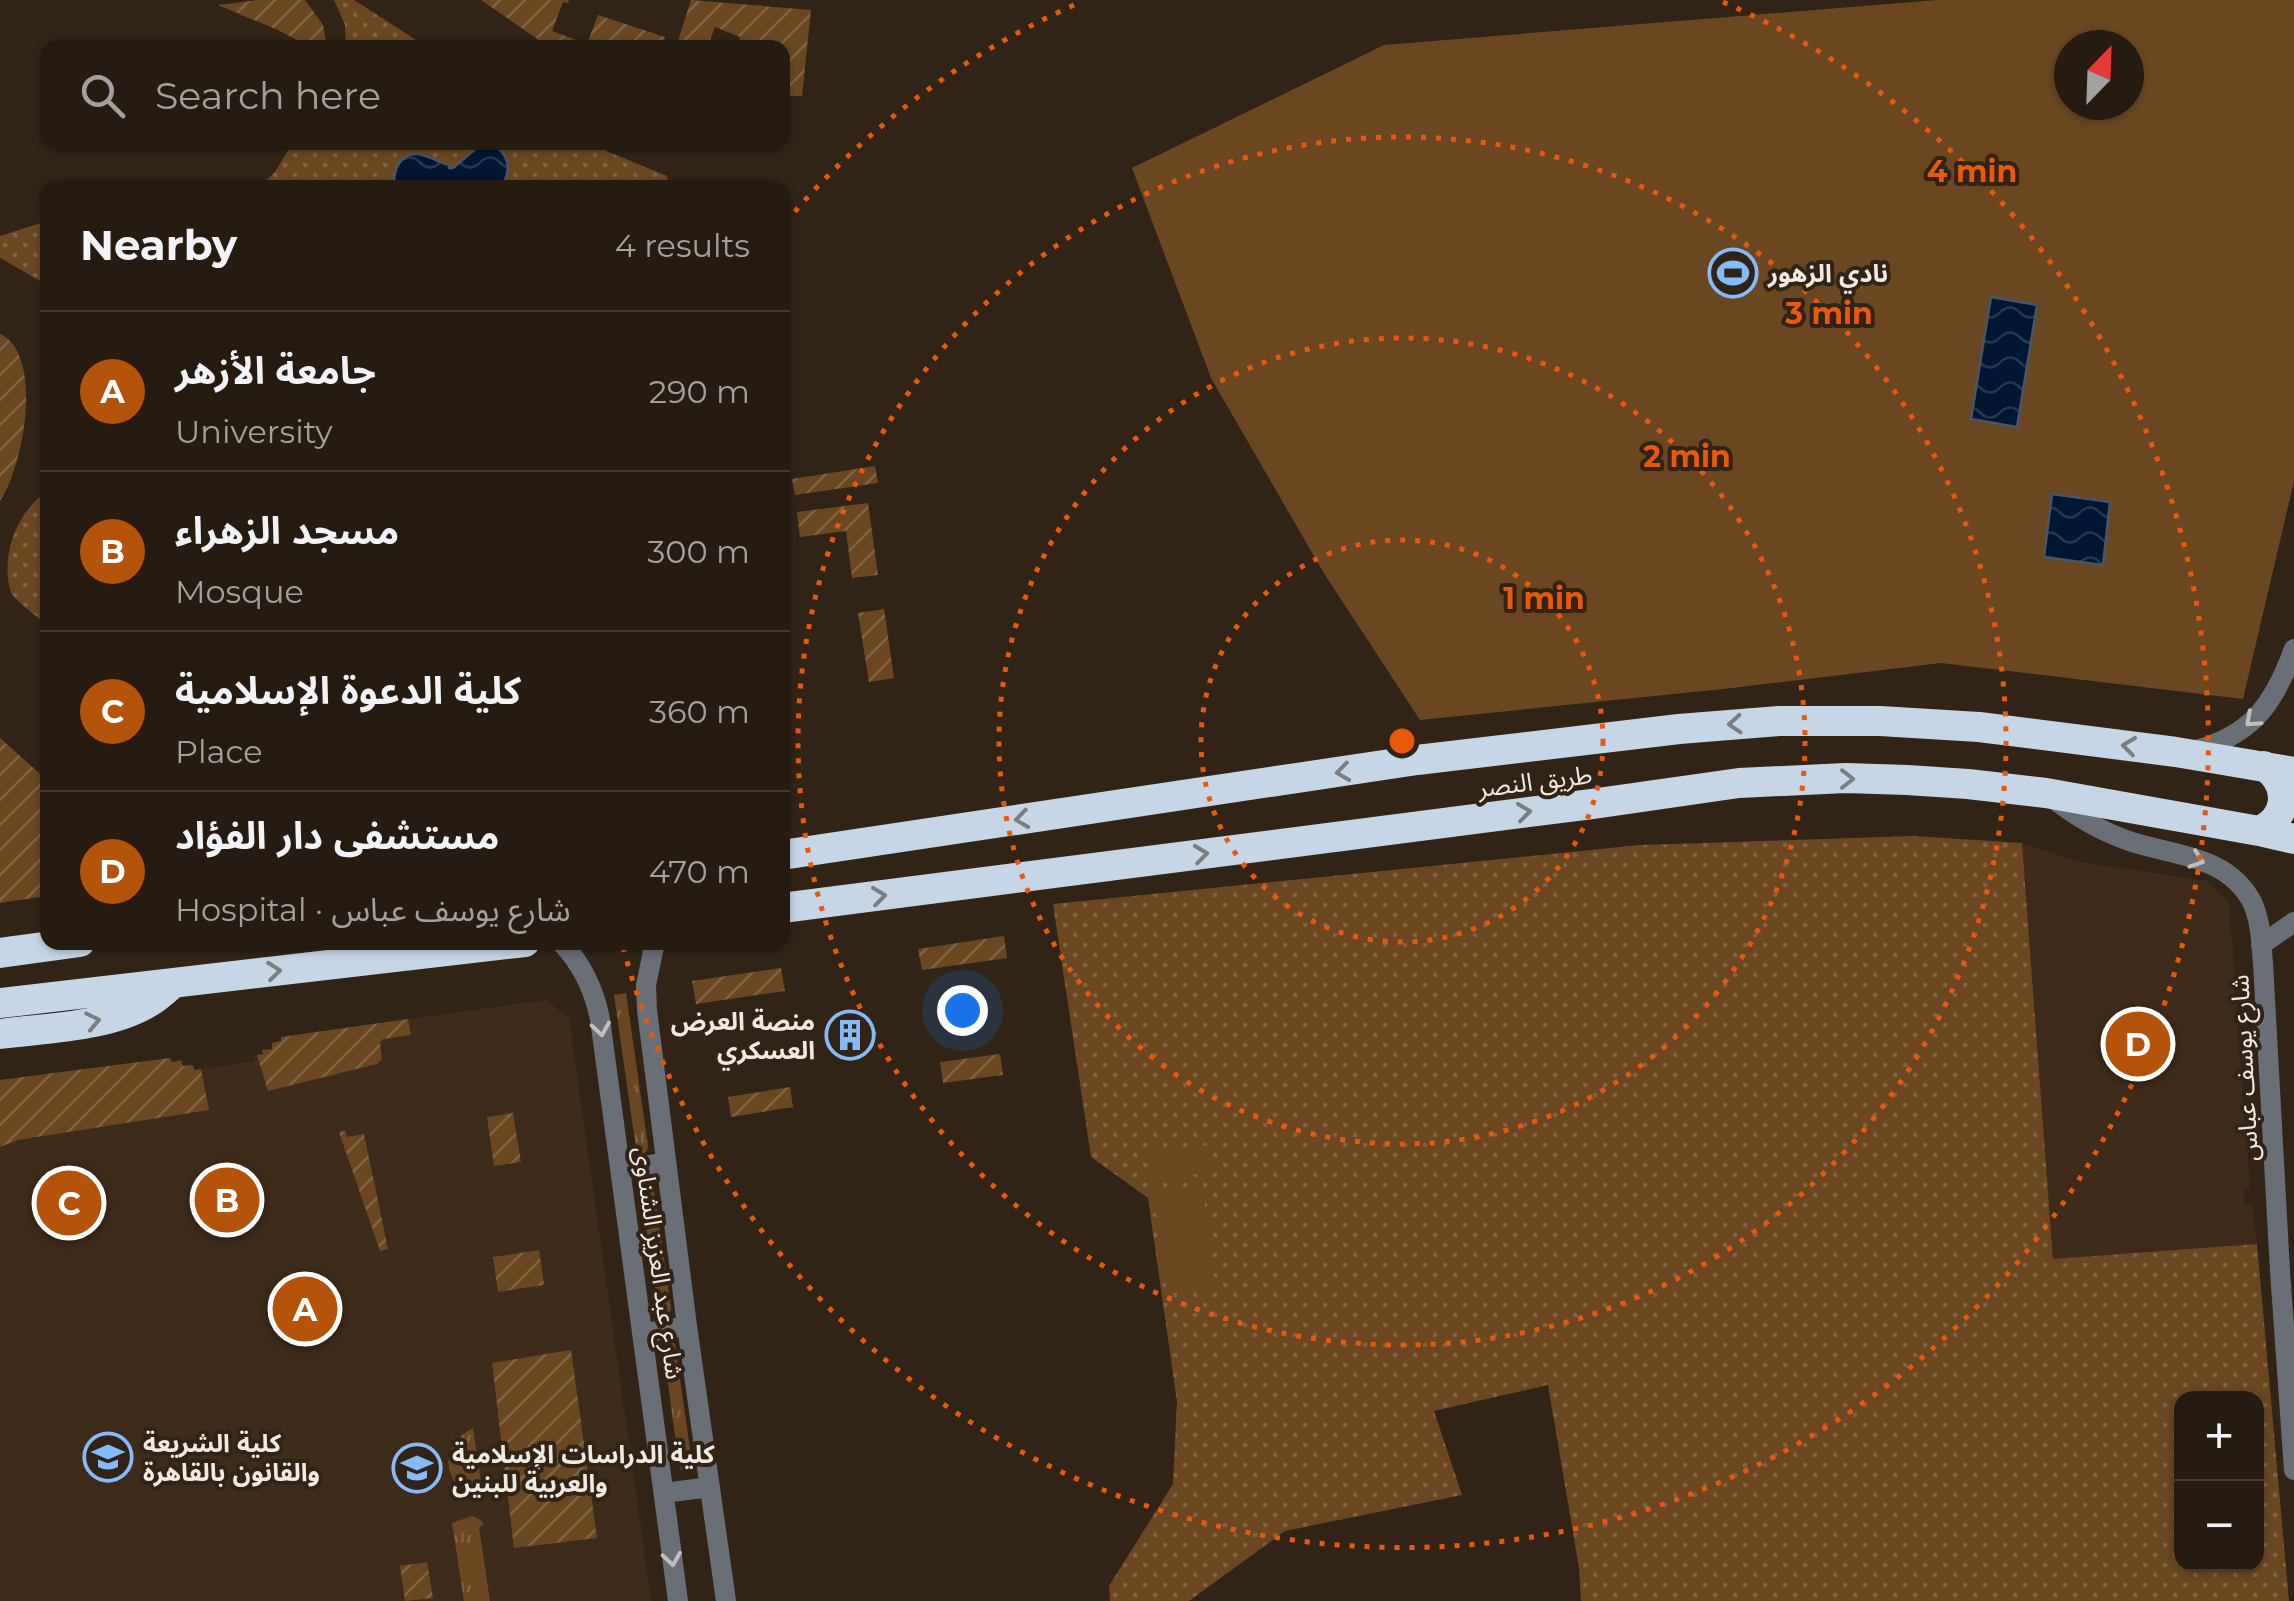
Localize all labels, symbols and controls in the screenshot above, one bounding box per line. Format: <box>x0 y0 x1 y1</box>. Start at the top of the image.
north arrow <box>2054 30 2144 120</box>
search box <box>40 40 790 150</box>
icon: search <box>75 68 130 123</box>
text: Search here <box>155 72 381 119</box>
text: 4 min <box>1927 153 2017 190</box>
text: Nearby <box>80 219 237 271</box>
text: 4 results <box>615 226 750 265</box>
sports icon: نادي الزهور <box>1707 247 1759 299</box>
place label: نادي الزهور <box>1767 258 1888 294</box>
text: 3 min <box>1784 295 1873 332</box>
text: جامعة الأزهر <box>175 347 376 394</box>
text: A <box>100 372 125 411</box>
text: 290 m <box>649 372 750 411</box>
text: University <box>175 412 333 451</box>
text: 2 min <box>1643 438 1731 475</box>
text: مسجد الزهراء <box>175 507 399 554</box>
text: B <box>100 532 125 571</box>
text: 300 m <box>647 532 750 571</box>
text: Mosque <box>175 572 304 611</box>
text: 1 min <box>1503 580 1585 617</box>
text: كلية الدعوة الإسلامية <box>175 667 521 714</box>
text: C <box>101 692 124 731</box>
text: 360 m <box>649 692 750 731</box>
one-way arrow <box>2245 708 2263 726</box>
one-way arrow <box>1727 713 1743 735</box>
centre of rings <box>1384 723 1420 759</box>
text: Place <box>175 732 263 771</box>
one-way arrow <box>2120 736 2136 757</box>
street label: طريق النصر <box>1475 759 1594 804</box>
one-way arrow <box>1335 760 1351 781</box>
one-way arrow <box>1840 768 1855 790</box>
one-way arrow <box>1515 803 1532 824</box>
one-way arrow <box>1013 808 1030 829</box>
text: مستشفى دار الفؤاد <box>175 812 499 859</box>
one-way arrow <box>1194 844 1210 865</box>
one-way arrow <box>2188 848 2205 869</box>
text: D <box>99 852 126 891</box>
text: 470 m <box>649 852 750 891</box>
one-way arrow <box>872 886 888 907</box>
text: Hospital · شارع يوسف عباس <box>175 890 571 929</box>
one-way arrow <box>266 961 282 982</box>
street label: شارع يوسف عباس <box>2224 974 2268 1162</box>
your location <box>937 985 988 1036</box>
place label: منصة العرض العسكري <box>671 1006 815 1071</box>
pin: D <box>2106 1006 2170 1082</box>
building icon: منصة العرض العسكري <box>824 1009 876 1061</box>
one-way arrow <box>84 1011 101 1032</box>
one-way arrow <box>590 1021 611 1037</box>
street label: شارع عبد العزيز الشناوى <box>624 1145 690 1382</box>
pin: B <box>194 1162 260 1238</box>
pin: C <box>36 1166 102 1240</box>
pin: A <box>272 1272 338 1346</box>
map controls <box>2174 1391 2264 1571</box>
button: + <box>2174 1391 2264 1481</box>
place label: كلية الشريعة والقانون بالقاهرة <box>143 1428 320 1487</box>
school or university icon: كلية الشريعة والقانون بالقاهرة <box>82 1431 134 1483</box>
place label: كلية الدراسات الإسلامية والعربية للبنين <box>452 1439 715 1498</box>
school or university icon: كلية الدراسات الإسلامية والعربية للبنين <box>391 1442 443 1494</box>
button: − <box>2174 1481 2264 1571</box>
one-way arrow <box>661 1551 682 1568</box>

